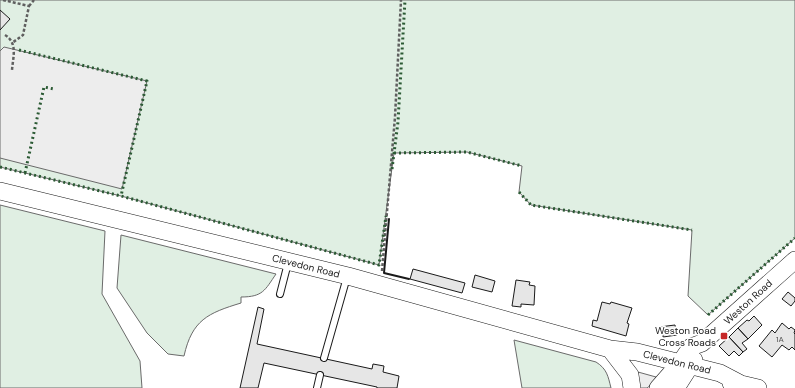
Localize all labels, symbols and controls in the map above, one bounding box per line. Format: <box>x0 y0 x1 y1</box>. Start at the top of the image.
street label: Clevedon Road <box>271 251 341 281</box>
street label: Weston Road <box>721 277 775 327</box>
place label: Weston Road Cross Roads <box>655 324 716 349</box>
marker: Weston Road Cross Roads <box>719 331 729 341</box>
house number: 1A <box>776 334 785 344</box>
street label: Clevedon Road <box>642 347 712 377</box>

